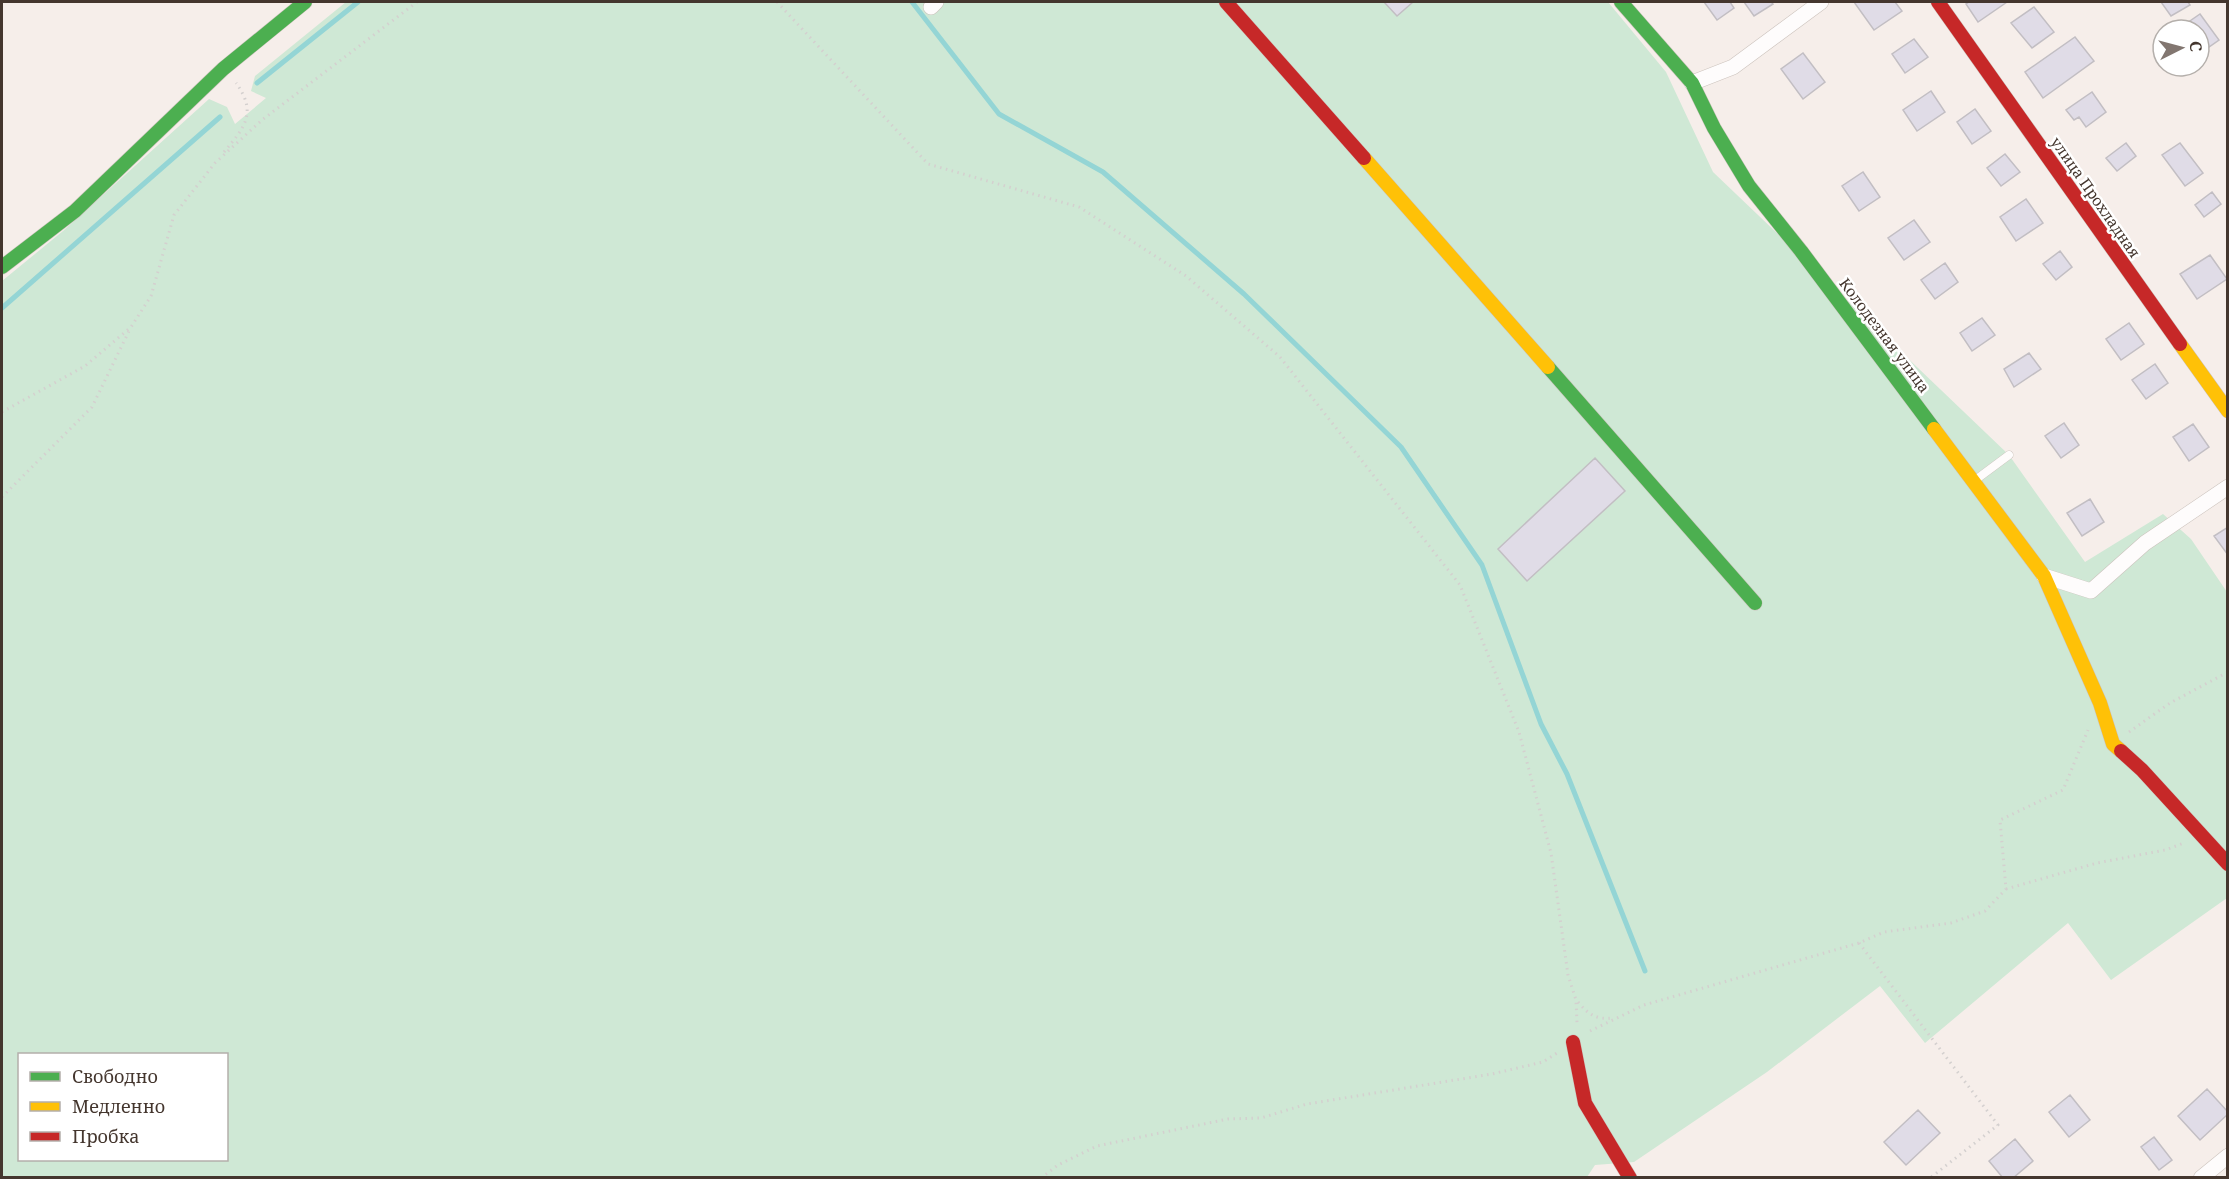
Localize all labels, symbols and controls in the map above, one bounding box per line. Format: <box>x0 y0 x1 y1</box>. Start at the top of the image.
north arrow <box>2151 18 2211 78</box>
text: С <box>2184 40 2207 53</box>
street label: улица Прохладная <box>2047 133 2145 261</box>
street label: Колодезная улица <box>1835 274 1935 396</box>
legend <box>18 1053 228 1161</box>
text: Свободно <box>72 1064 158 1088</box>
text: Медленно <box>72 1094 165 1118</box>
text: Пробка <box>72 1124 139 1148</box>

